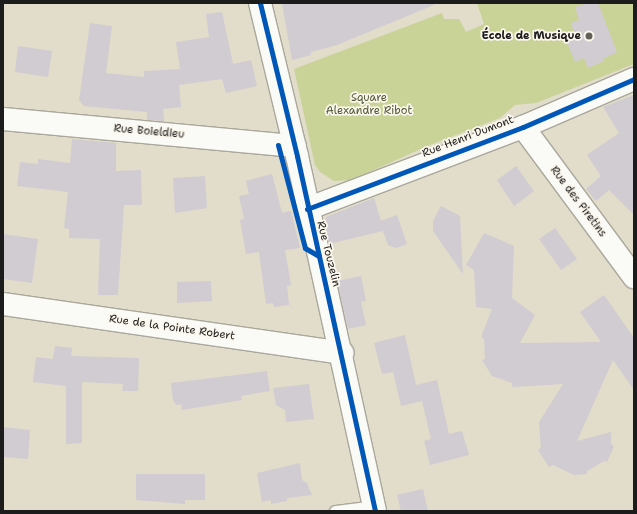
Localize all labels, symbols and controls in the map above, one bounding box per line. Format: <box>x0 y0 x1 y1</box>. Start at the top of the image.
place label: École de Musique <box>481 29 581 43</box>
marker: École de Musique <box>584 31 594 41</box>
park label: Square Alexandre Ribot <box>326 92 412 118</box>
street label: Rue Henri Dumont <box>420 113 516 161</box>
street label: Rue Boieldieu <box>113 122 185 142</box>
street label: Rue des Piretins <box>547 164 609 240</box>
street label: Rue Touzelin <box>313 220 343 288</box>
street label: Rue de la Pointe Robert <box>108 313 236 343</box>

